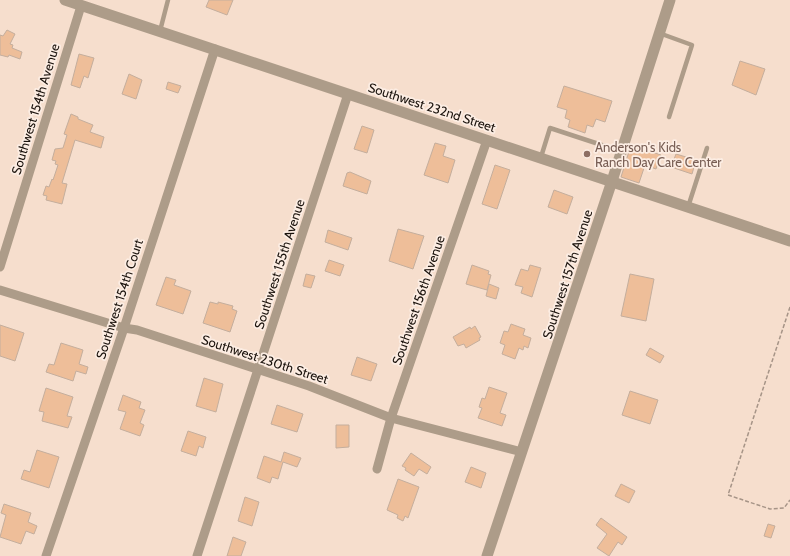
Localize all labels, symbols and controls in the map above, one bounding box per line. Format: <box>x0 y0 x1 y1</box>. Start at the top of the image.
street label: Southwest 154th Avenue <box>7 41 63 176</box>
street label: Southwest 232nd Street <box>366 79 498 135</box>
place label: Anderson's Kids Ranch Day Care Center <box>595 139 722 170</box>
marker: Anderson's Kids Ranch Day Care Center <box>582 149 592 159</box>
street label: Southwest 155th Avenue <box>250 197 308 331</box>
street label: Southwest 157th Avenue <box>539 207 596 341</box>
street label: Southwest 156th Avenue <box>388 233 448 367</box>
street label: Southwest 154th Court <box>92 237 146 361</box>
street label: Southwest 230th Street <box>200 331 331 387</box>

